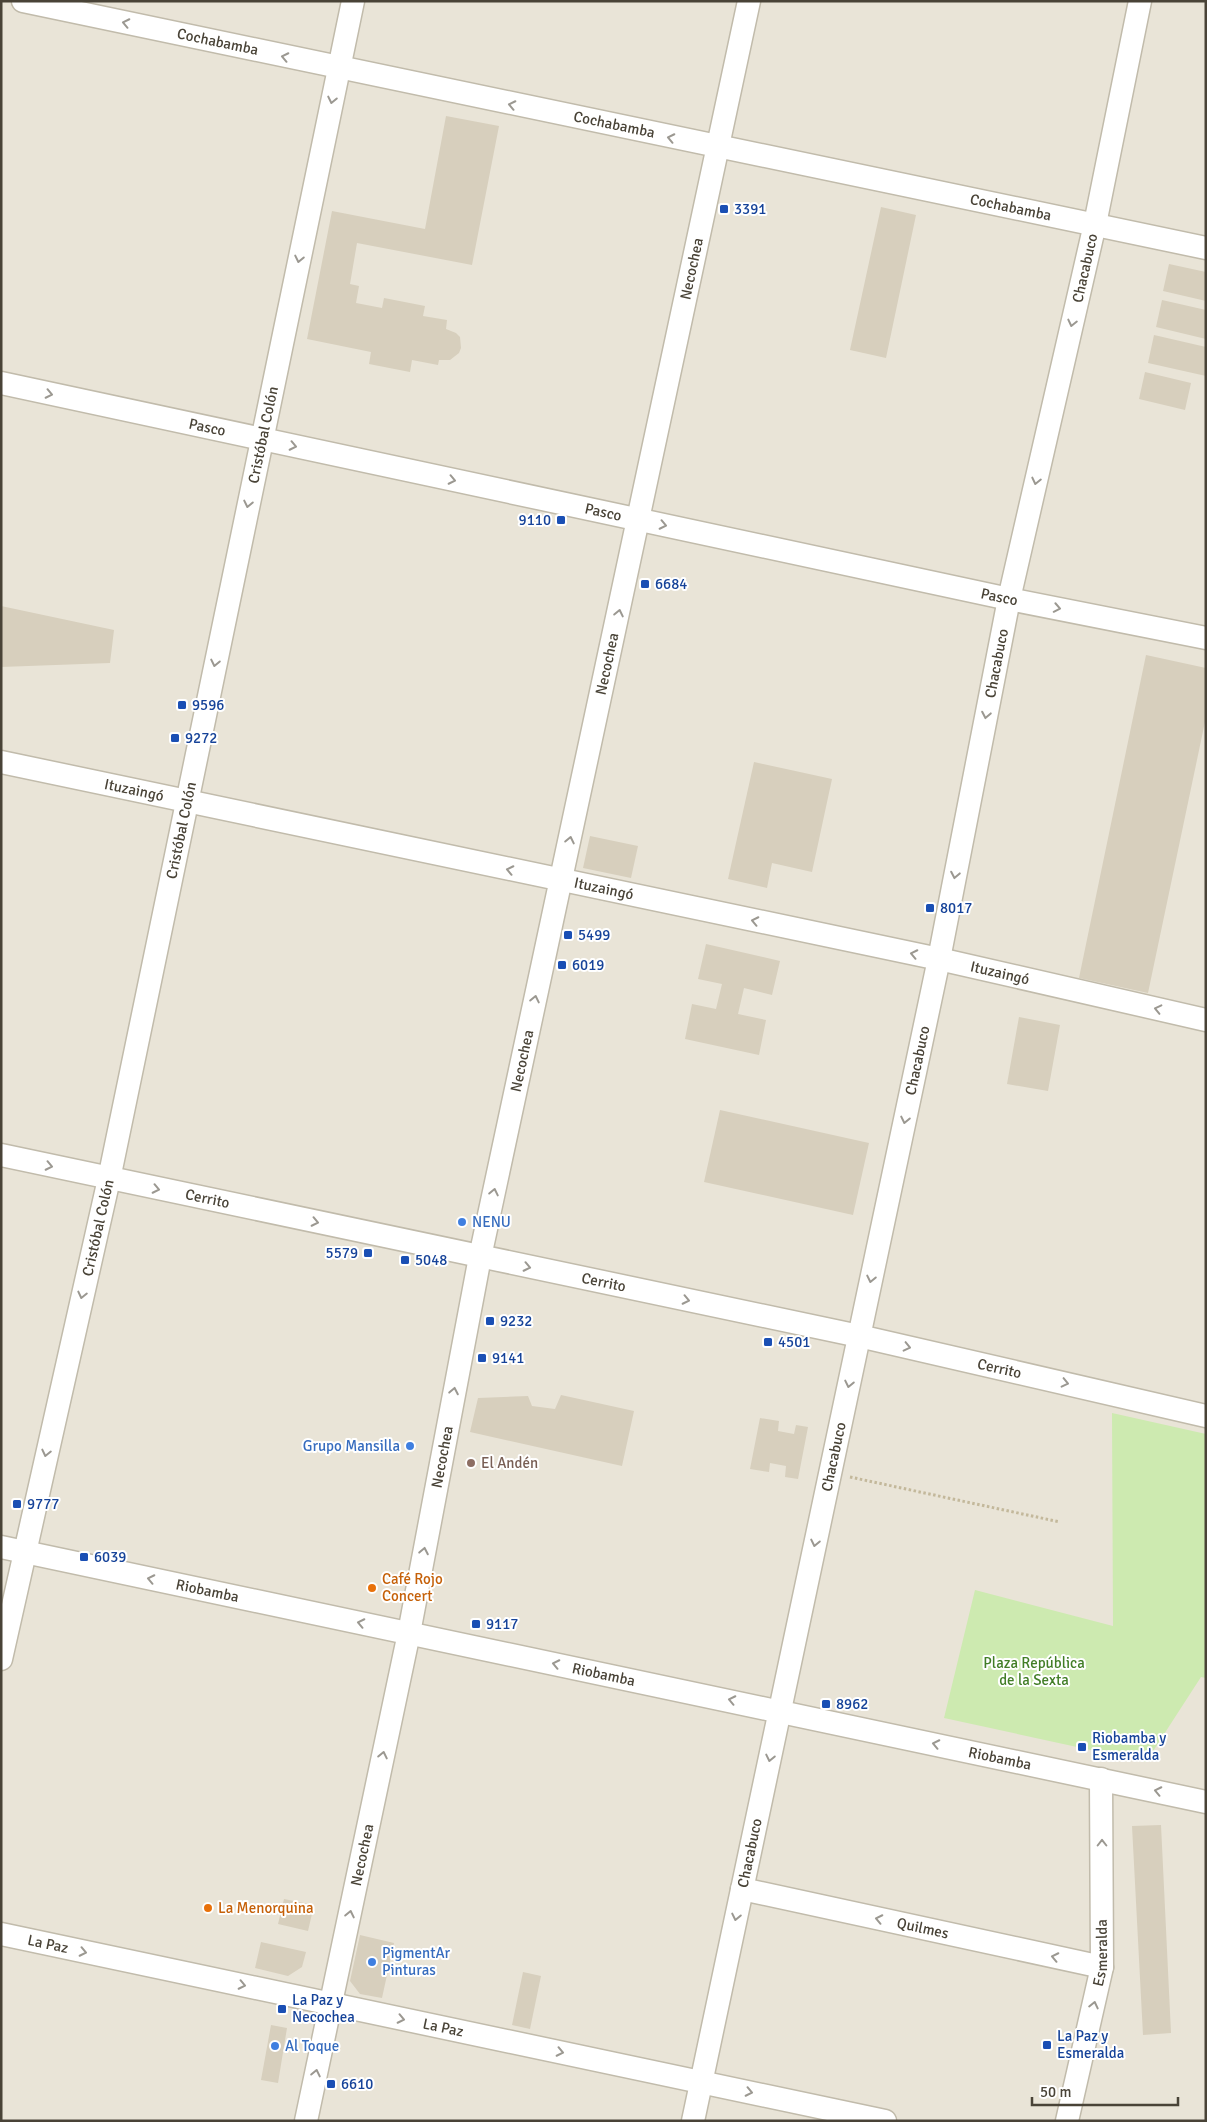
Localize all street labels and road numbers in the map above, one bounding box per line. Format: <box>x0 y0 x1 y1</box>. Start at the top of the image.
street label: Cochabamba <box>176 24 260 59</box>
street label: Cochabamba <box>572 107 657 142</box>
street label: Cochabamba <box>968 190 1053 224</box>
street label: Chacabuco <box>1068 232 1102 304</box>
street label: Necochea <box>676 236 707 301</box>
street label: Cristóbal Colón <box>244 385 282 485</box>
street label: Pasco <box>187 415 228 440</box>
street label: Pasco <box>583 499 624 525</box>
street label: Pasco <box>979 584 1019 610</box>
street label: Chacabuco <box>981 627 1012 700</box>
street label: Necochea <box>592 631 622 696</box>
street label: Ituzaingó <box>103 775 166 805</box>
street label: Cristóbal Colón <box>162 780 200 881</box>
street label: Ituzaingó <box>573 874 635 904</box>
street label: Ituzaingó <box>969 957 1032 988</box>
street label: Chacabuco <box>901 1024 934 1097</box>
street label: Necochea <box>507 1028 537 1093</box>
street label: Cristóbal Colón <box>78 1178 118 1278</box>
street label: Cerrito <box>184 1185 231 1212</box>
street label: Cerrito <box>580 1269 628 1296</box>
street label: Cerrito <box>976 1355 1023 1382</box>
street label: Chacabuco <box>818 1420 850 1493</box>
street label: Necochea <box>428 1424 457 1489</box>
street label: Riobamba <box>174 1575 241 1606</box>
street label: Riobamba <box>571 1659 637 1690</box>
street label: Riobamba <box>967 1743 1033 1774</box>
street label: Chacabuco <box>734 1816 766 1889</box>
street label: Necochea <box>347 1822 377 1887</box>
street label: Quilmes <box>895 1914 951 1943</box>
street label: Esmeralda <box>1089 1919 1111 1988</box>
street label: La Paz <box>26 1931 70 1957</box>
street label: La Paz <box>421 2014 465 2041</box>

